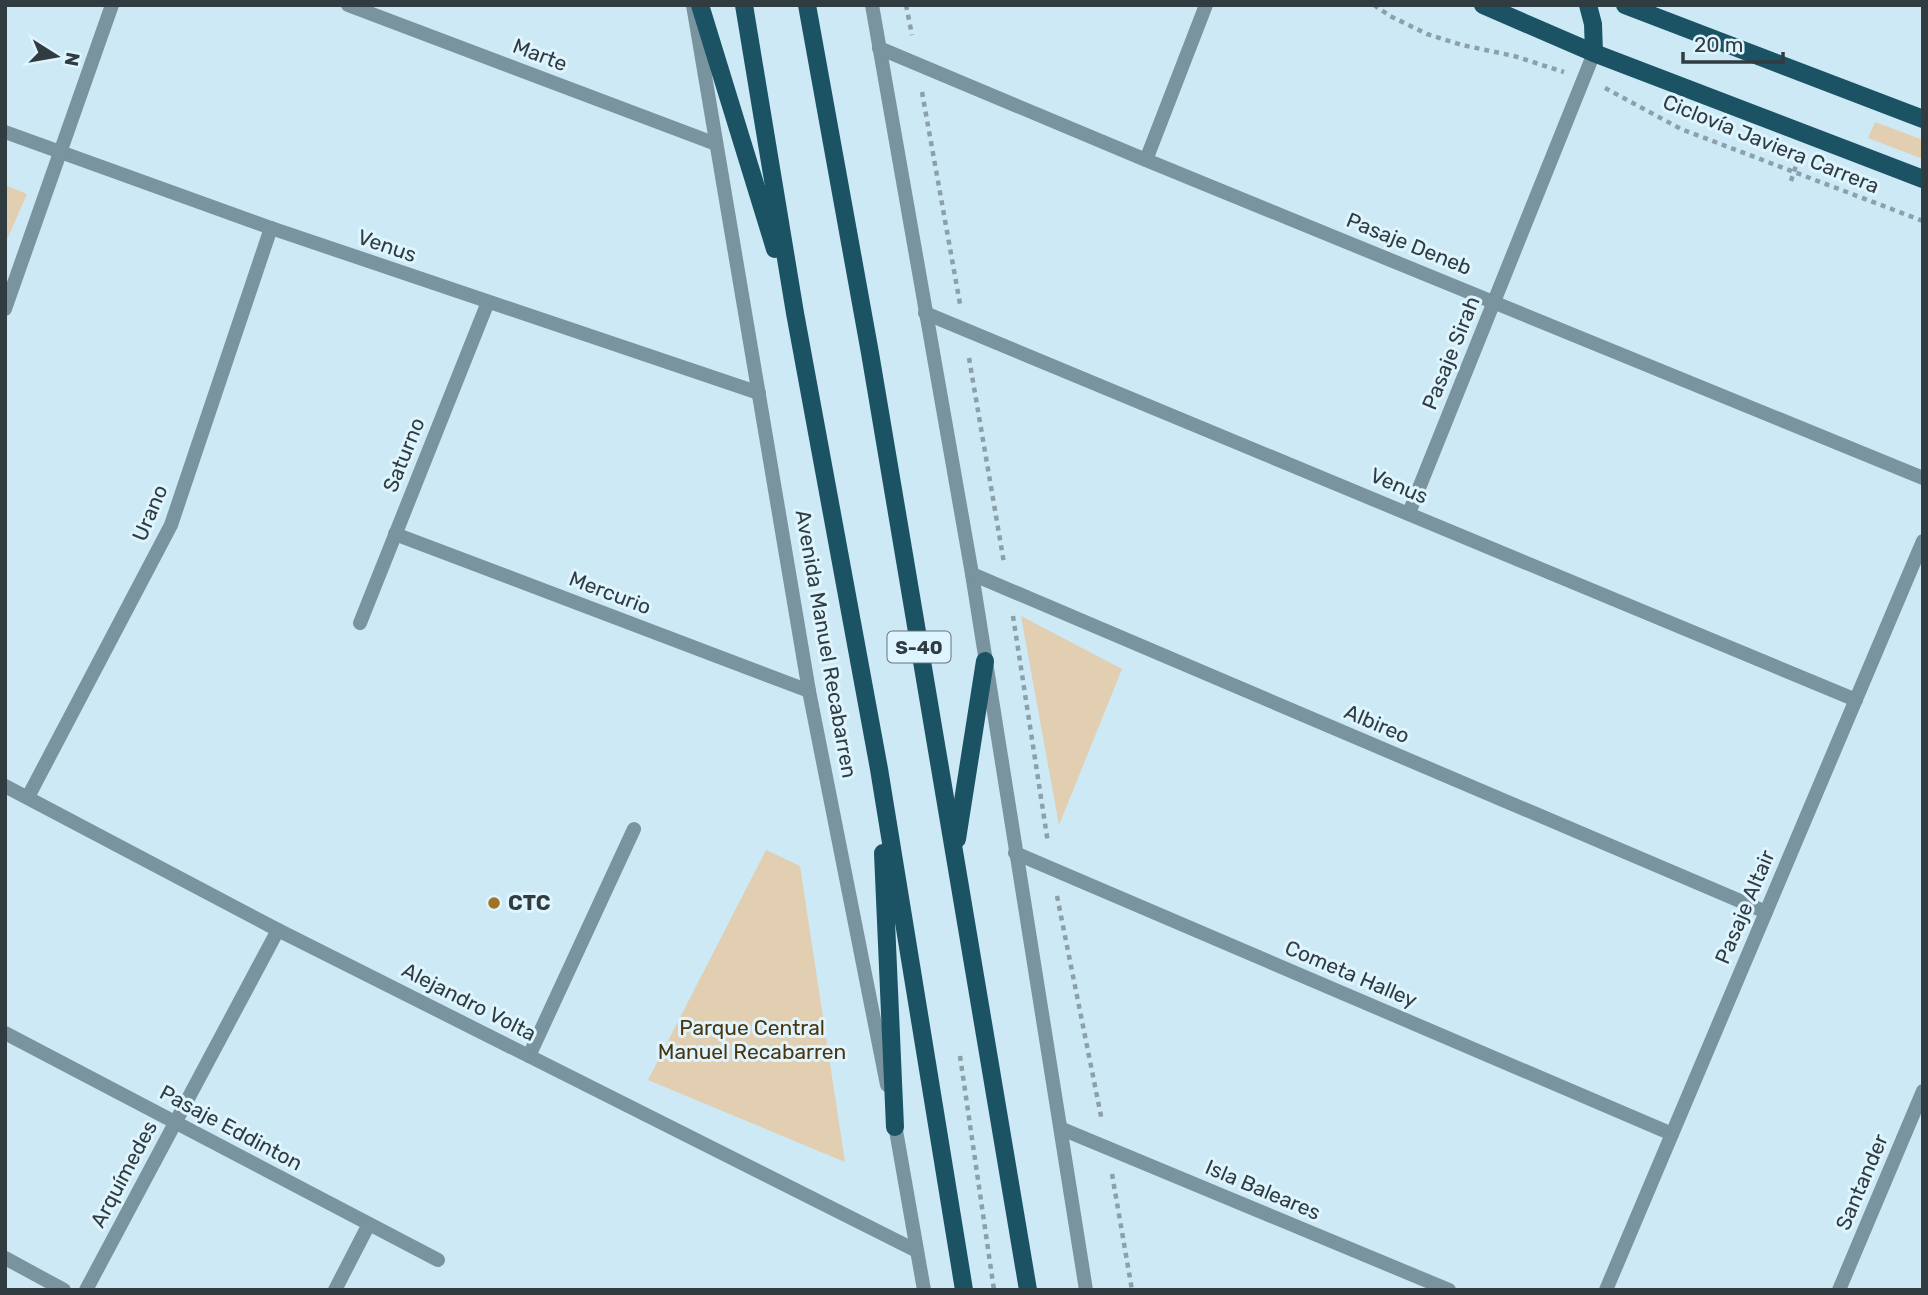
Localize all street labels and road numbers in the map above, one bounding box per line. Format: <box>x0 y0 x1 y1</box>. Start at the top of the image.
street label: Marte <box>509 33 571 76</box>
street label: Ciclovía Javiera Carrera <box>1659 89 1883 198</box>
street label: Pasaje Deneb <box>1343 207 1475 280</box>
street label: Venus <box>354 224 420 267</box>
street label: Pasaje Sirah <box>1416 293 1485 413</box>
street label: Saturno <box>377 414 430 496</box>
street label: Venus <box>1366 462 1432 509</box>
street label: Urano <box>127 481 173 545</box>
street label: Avenida Manuel Recabarren <box>791 508 862 780</box>
street label: Mercurio <box>566 566 655 620</box>
road number: S-40 <box>888 632 950 662</box>
street label: Albireo <box>1341 699 1414 748</box>
street label: Pasaje Altair <box>1709 846 1780 967</box>
street label: Cometa Halley <box>1281 934 1421 1013</box>
street label: Alejandro Volta <box>398 957 540 1046</box>
street label: Pasaje Eddinton <box>156 1079 307 1176</box>
street label: Arquímedes <box>85 1116 162 1231</box>
street label: Santander <box>1830 1130 1893 1234</box>
street label: Isla Baleares <box>1202 1154 1325 1225</box>

